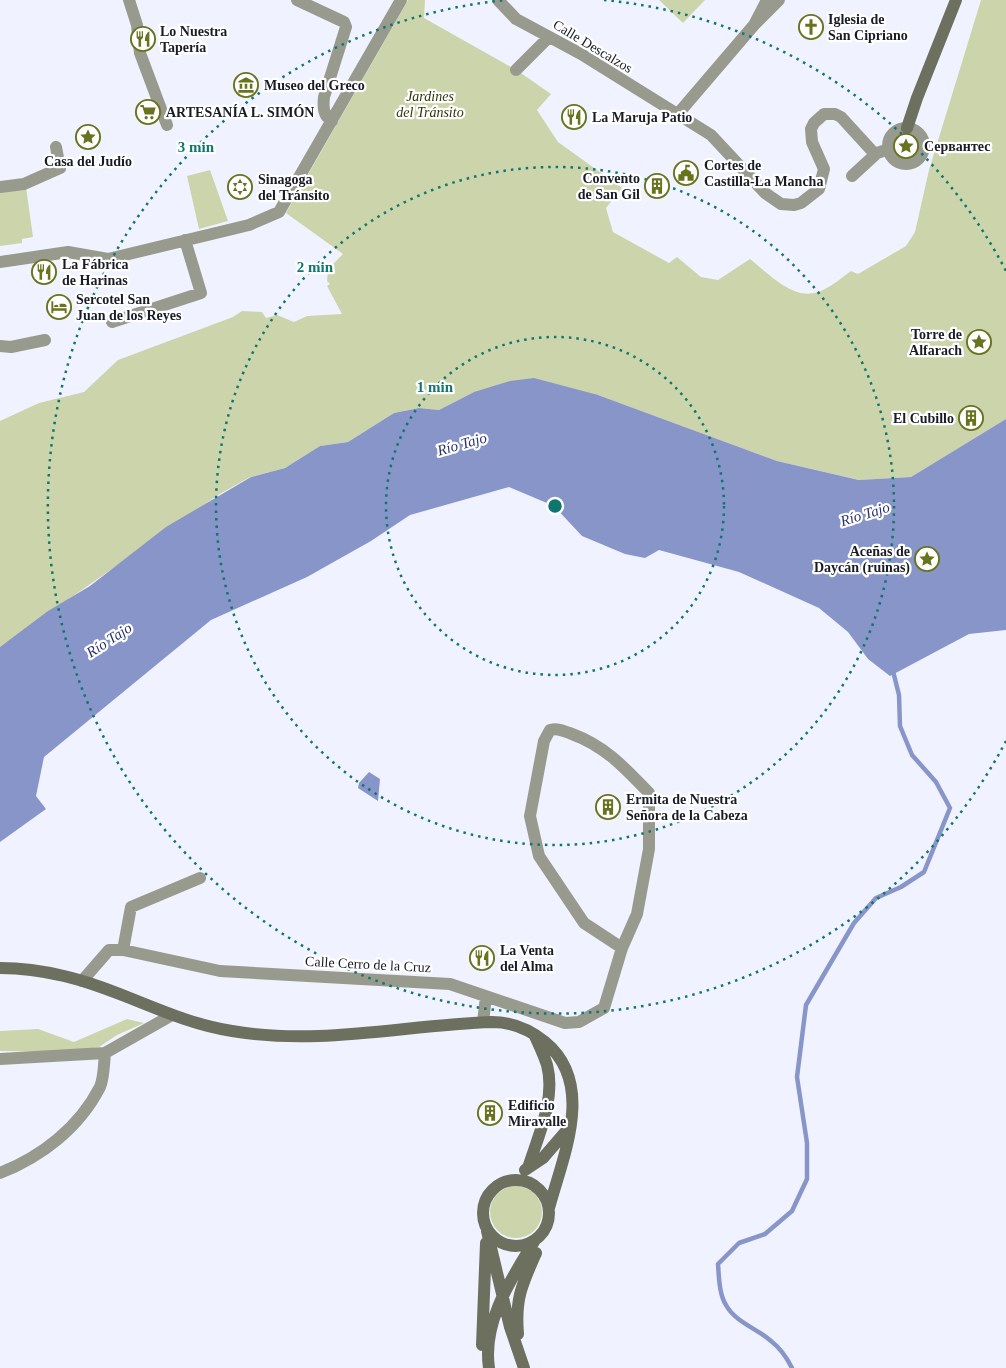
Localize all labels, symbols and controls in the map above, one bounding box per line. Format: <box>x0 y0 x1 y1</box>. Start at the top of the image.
place label: Iglesia de San Cipriano <box>828 12 908 43</box>
church icon: Iglesia de San Cipriano <box>798 14 824 40</box>
street label: Calle Descalzos <box>550 17 635 76</box>
place label: Lo Nuestra Tapería <box>160 24 227 55</box>
restaurant icon: Lo Nuestra Tapería <box>130 26 156 52</box>
museum icon: Museo del Greco <box>233 72 259 98</box>
place label: Museo del Greco <box>264 78 365 93</box>
park label: Jardines del Tránsito <box>396 89 464 120</box>
supermarket icon: ARTESANÍA L. SIMÓN <box>135 99 161 125</box>
place label: ARTESANÍA L. SIMÓN <box>166 104 314 120</box>
restaurant icon: La Maruja Patio <box>561 104 587 130</box>
place label: La Maruja Patio <box>592 110 692 125</box>
place icon: Casa del Judío <box>75 124 101 150</box>
place icon: Сервантес <box>893 133 919 159</box>
text: 3 min <box>178 139 215 155</box>
place label: Сервантес <box>924 139 990 154</box>
place label: Casa del Judío <box>44 154 132 169</box>
place label: Cortes de Castilla-La Mancha <box>704 158 823 189</box>
public building icon: Cortes de Castilla-La Mancha <box>673 160 699 186</box>
place label: Convento de San Gil <box>578 171 640 202</box>
place label: Sinagoga del Tránsito <box>258 172 329 203</box>
building icon: Convento de San Gil <box>644 173 670 199</box>
synagogue icon: Sinagoga del Tránsito <box>227 174 253 200</box>
place label: La Fábrica de Harinas <box>62 257 129 288</box>
restaurant icon: La Fábrica de Harinas <box>31 259 57 285</box>
text: 2 min <box>297 259 334 275</box>
place label: Sercotel San Juan de los Reyes <box>76 292 182 323</box>
hotel icon: Sercotel San Juan de los Reyes <box>46 294 72 320</box>
place label: Torre de Alfarach <box>909 327 962 358</box>
place icon: Torre de Alfarach <box>966 329 992 355</box>
text: 1 min <box>417 379 454 395</box>
building icon: El Cubillo <box>958 405 984 431</box>
place label: El Cubillo <box>893 411 954 426</box>
water label: Río Tajo <box>434 429 489 459</box>
centre of rings <box>546 497 564 515</box>
water label: Río Tajo <box>837 499 892 529</box>
place label: Aceñas de Daycán (ruinas) <box>814 544 910 576</box>
place icon: Aceñas de Daycán (ruinas) <box>914 546 940 572</box>
water label: Río Tajo <box>83 619 135 661</box>
place label: Ermita de Nuestra Señora de la Cabeza <box>626 792 748 823</box>
building icon: Ermita de Nuestra Señora de la Cabeza <box>595 794 621 820</box>
place label: La Venta del Alma <box>500 943 554 974</box>
restaurant icon: La Venta del Alma <box>469 945 495 971</box>
street label: Calle Cerro de la Cruz <box>305 954 431 975</box>
place label: Edificio Miravalle <box>508 1098 566 1129</box>
building icon: Edificio Miravalle <box>477 1100 503 1126</box>

